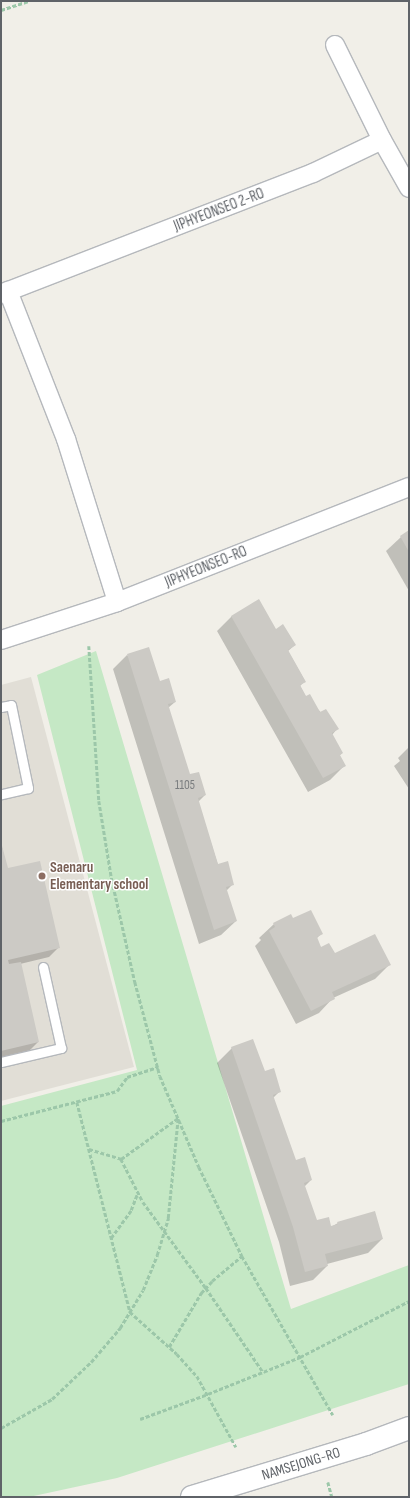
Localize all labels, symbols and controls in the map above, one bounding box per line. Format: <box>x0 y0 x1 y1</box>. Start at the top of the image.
street label: JIPHYEONSEO 2-RO <box>171 184 267 236</box>
street label: JIPHYEONSEO-RO <box>162 542 250 592</box>
house number: 1105 <box>175 777 195 793</box>
place label: Saenaru Elementary school <box>50 858 148 893</box>
marker: Saenaru Elementary school <box>37 871 47 881</box>
street label: NAMSEJONG-RO <box>260 1444 342 1484</box>

